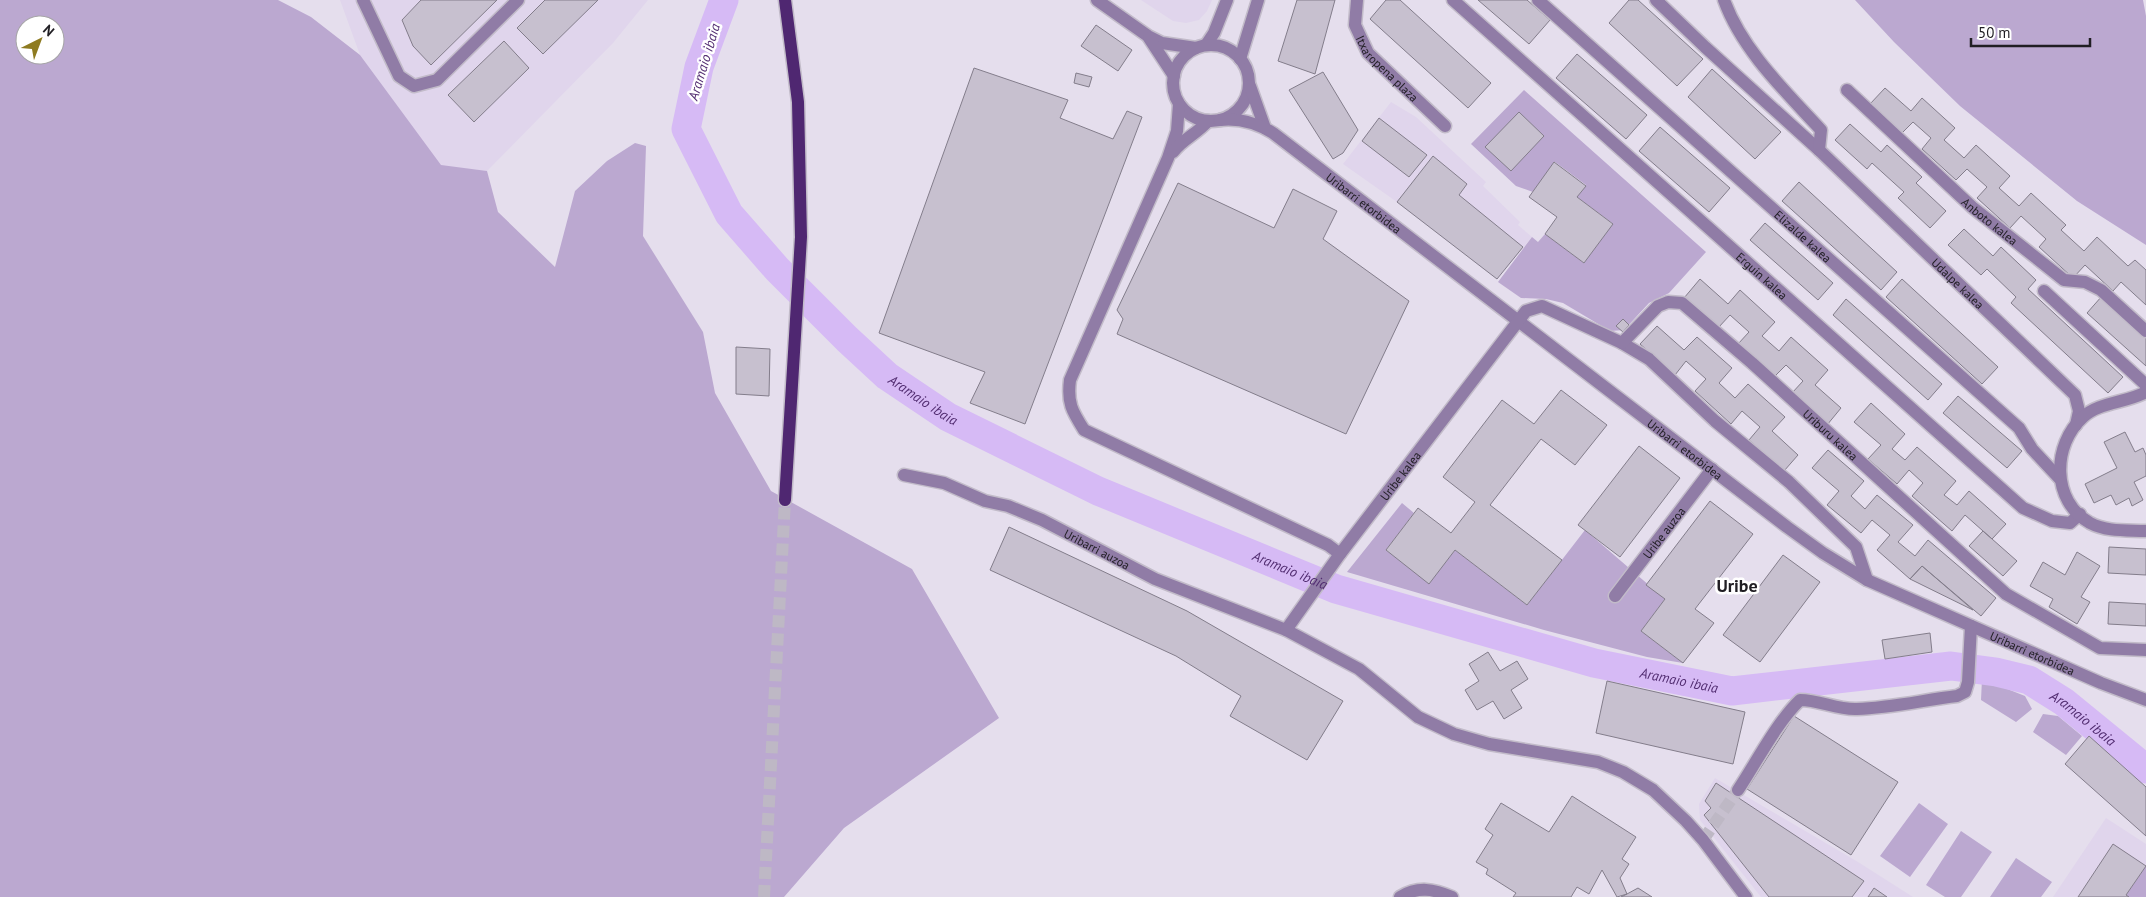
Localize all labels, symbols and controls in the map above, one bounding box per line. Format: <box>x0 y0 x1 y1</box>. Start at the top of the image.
north arrow <box>15 15 65 65</box>
scale bar <box>1971 15 2090 47</box>
text: N <box>39 21 58 40</box>
water label: Aramaio ibaia <box>684 21 724 103</box>
text: 50 m <box>1978 23 2011 42</box>
street label: Itxaropena plaza <box>1353 33 1422 105</box>
street label: Uribarri etorbidea <box>1323 169 1405 236</box>
street label: Anboto kalea <box>1959 194 2021 248</box>
street label: Elizalde kalea <box>1772 207 1835 265</box>
street label: Erguin kalea <box>1733 249 1791 302</box>
street label: Udalpe kalea <box>1929 255 1987 312</box>
water label: Aramaio ibaia <box>884 370 961 429</box>
street label: Uriburu kalea <box>1800 406 1861 463</box>
street label: Uribarri etorbidea <box>1645 415 1726 483</box>
street label: Uribe kalea <box>1376 448 1424 503</box>
street label: Uribe auzoa <box>1639 504 1688 561</box>
street label: Uribarri auzoa <box>1062 525 1133 572</box>
water label: Aramaio ibaia <box>1249 546 1330 594</box>
district label: Uribe <box>1716 574 1758 597</box>
street label: Uribarri etorbidea <box>1988 628 2077 678</box>
water label: Aramaio ibaia <box>1637 663 1720 697</box>
water label: Aramaio ibaia <box>2046 686 2120 750</box>

